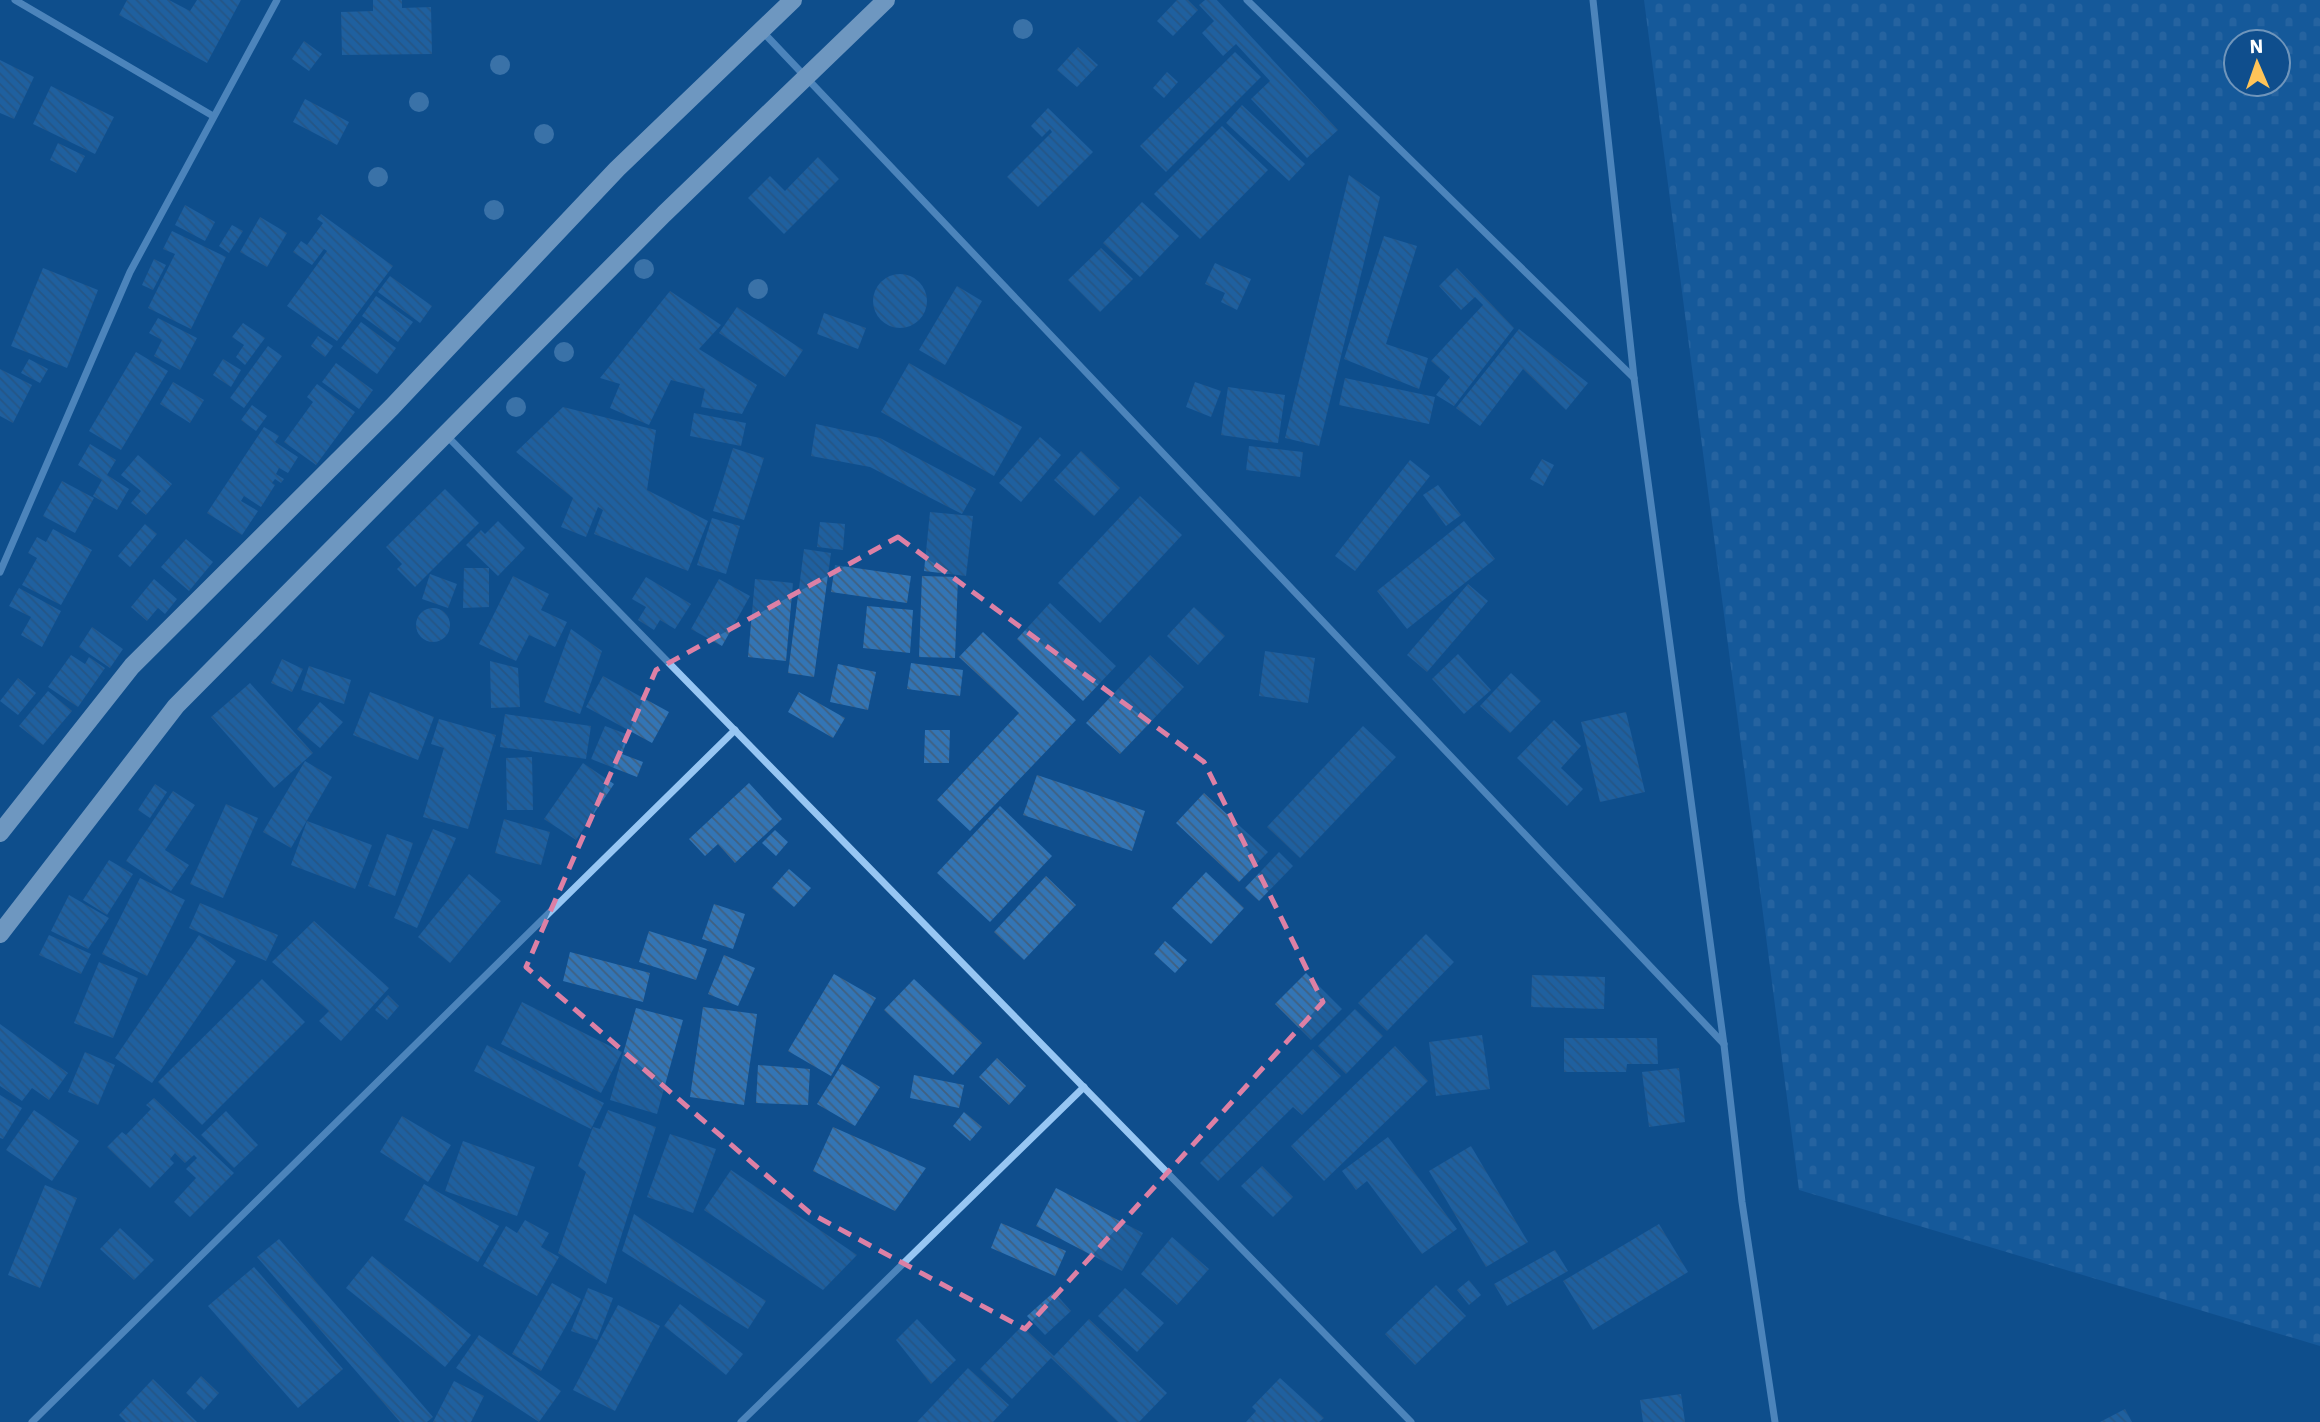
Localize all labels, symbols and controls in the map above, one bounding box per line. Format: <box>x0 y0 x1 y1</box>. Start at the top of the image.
north arrow <box>2222 28 2292 98</box>
text: N <box>2249 34 2264 58</box>

